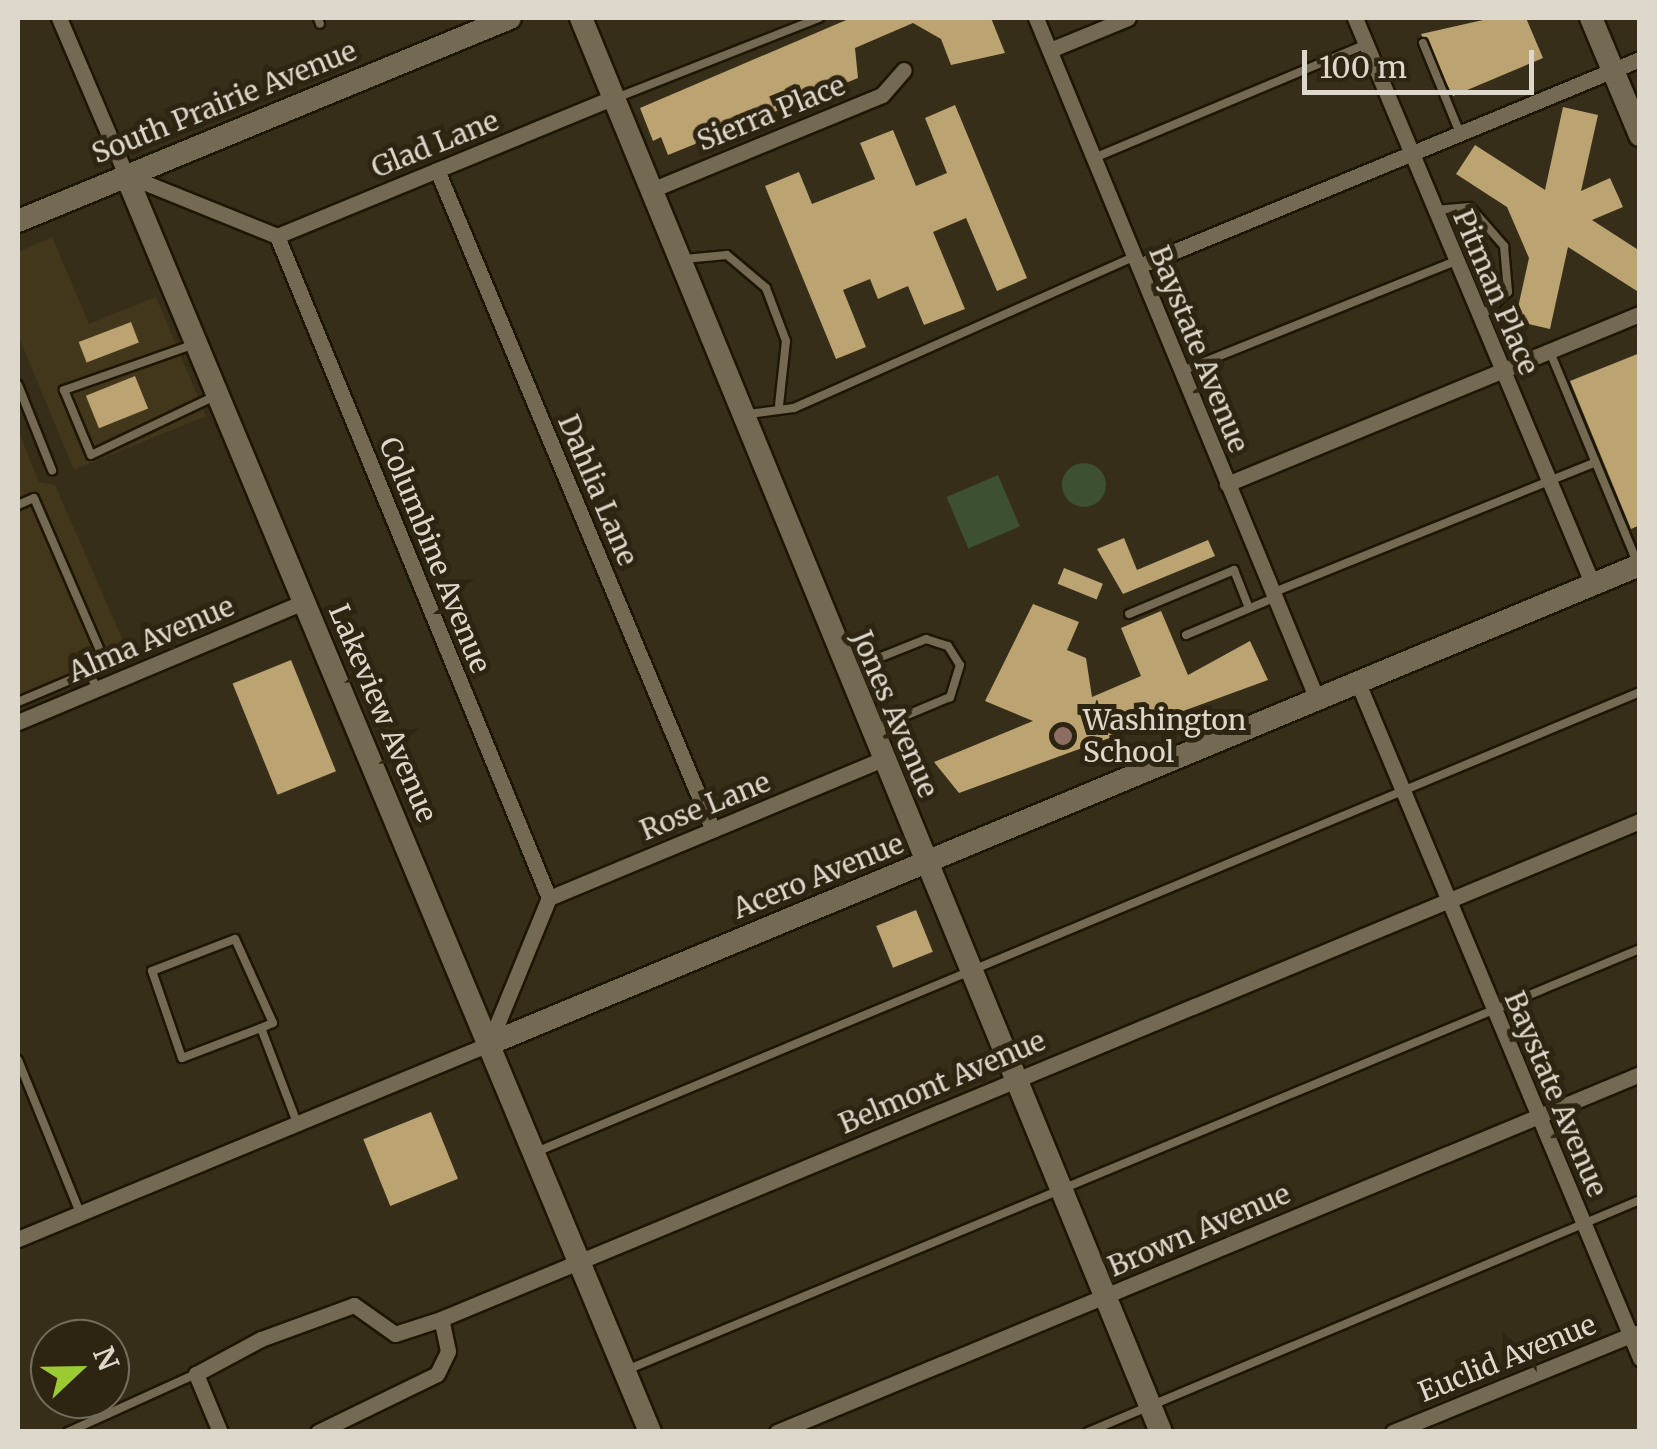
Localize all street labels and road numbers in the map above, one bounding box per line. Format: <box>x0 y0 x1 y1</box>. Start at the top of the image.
street label: South Prairie Avenue <box>87 34 361 170</box>
street label: Sierra Place <box>692 68 850 158</box>
street label: Glad Lane <box>367 103 503 185</box>
street label: Pitman Place <box>1446 205 1546 379</box>
street label: Baystate Avenue <box>1142 241 1256 457</box>
street label: Dahlia Lane <box>551 410 645 570</box>
street label: Columbine Avenue <box>372 432 498 678</box>
street label: Alma Avenue <box>63 589 239 689</box>
street label: Lakeview Avenue <box>322 599 444 827</box>
street label: Jones Avenue <box>845 626 945 802</box>
street label: Rose Lane <box>635 765 775 847</box>
street label: Acero Avenue <box>728 827 908 925</box>
street label: Baystate Avenue <box>1498 986 1614 1202</box>
street label: Belmont Avenue <box>834 1023 1050 1141</box>
street label: Brown Avenue <box>1103 1177 1295 1283</box>
street label: Euclid Avenue <box>1413 1307 1601 1409</box>

